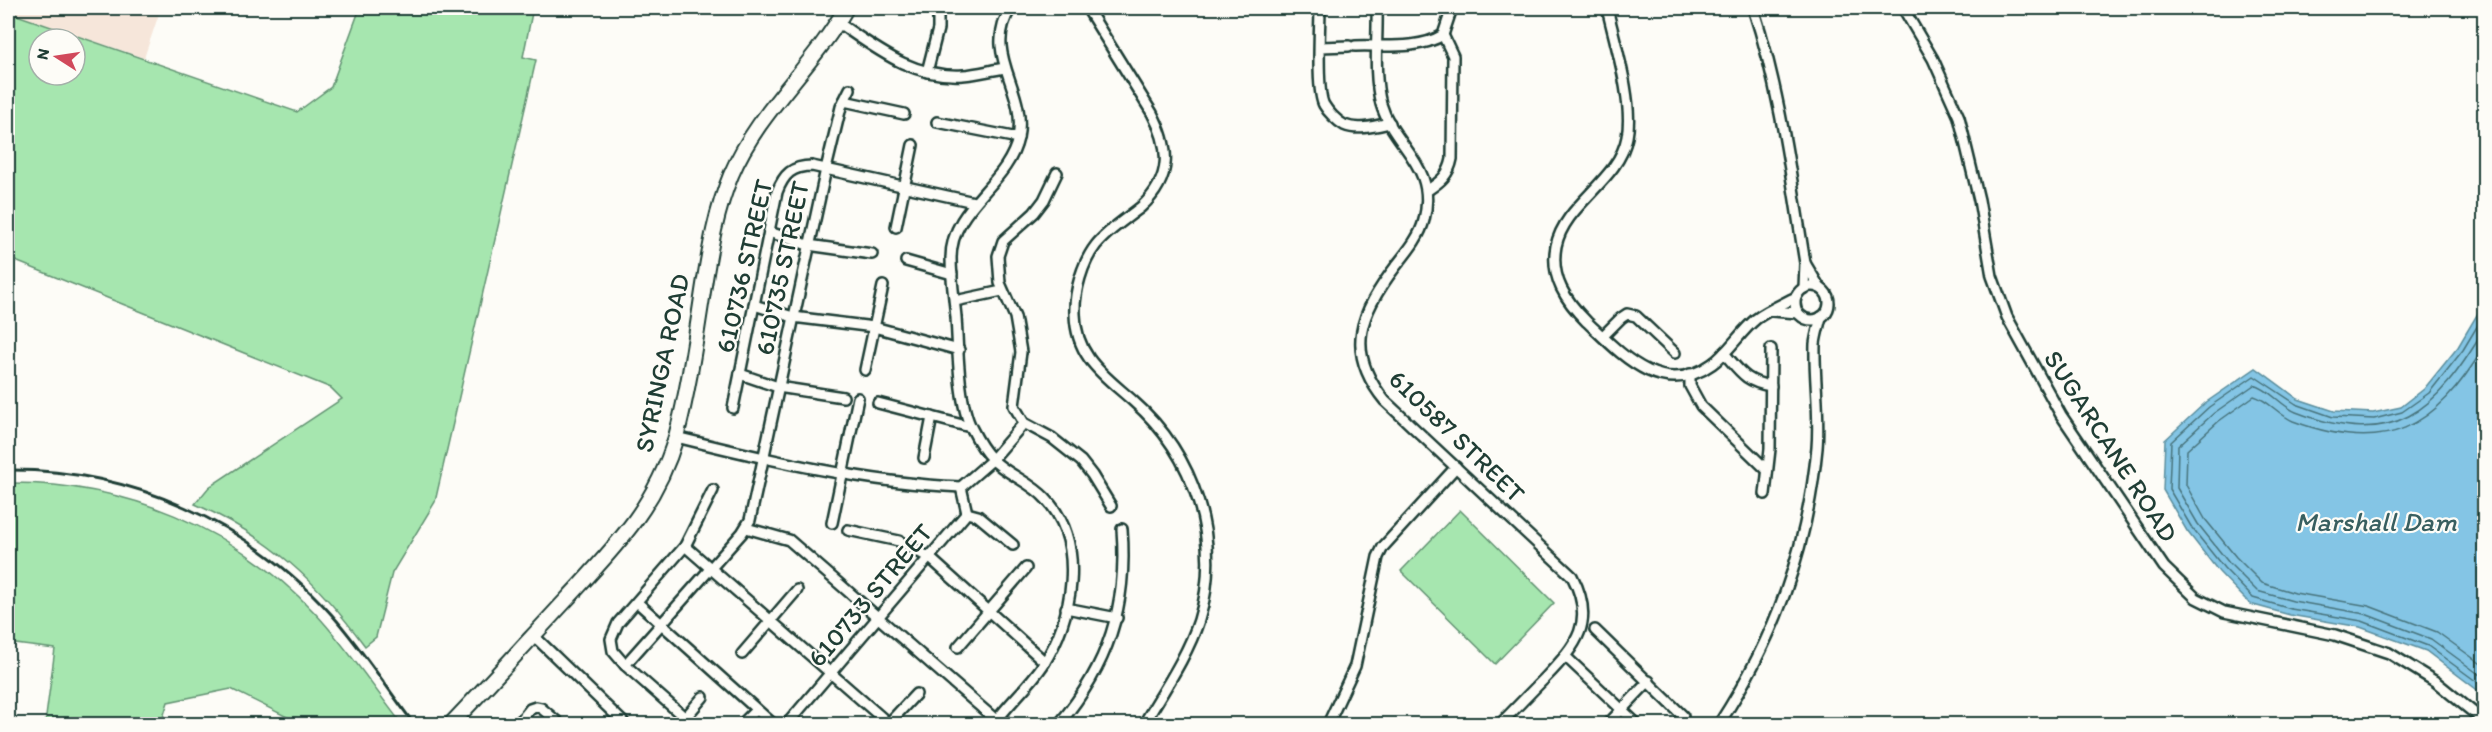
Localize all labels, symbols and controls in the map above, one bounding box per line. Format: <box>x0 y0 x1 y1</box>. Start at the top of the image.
north arrow <box>27 27 87 87</box>
text: N <box>32 47 53 61</box>
street label: 610736 STREET <box>708 176 780 356</box>
street label: 610735 STREET <box>748 178 816 358</box>
street label: SYRINGA ROAD <box>627 271 697 455</box>
street label: SUGARCANE ROAD <box>2037 344 2185 548</box>
street label: 610587 STREET <box>1382 363 1532 509</box>
water label: Marshall Dam <box>2295 505 2457 538</box>
street label: 610733 STREET <box>801 516 940 673</box>

